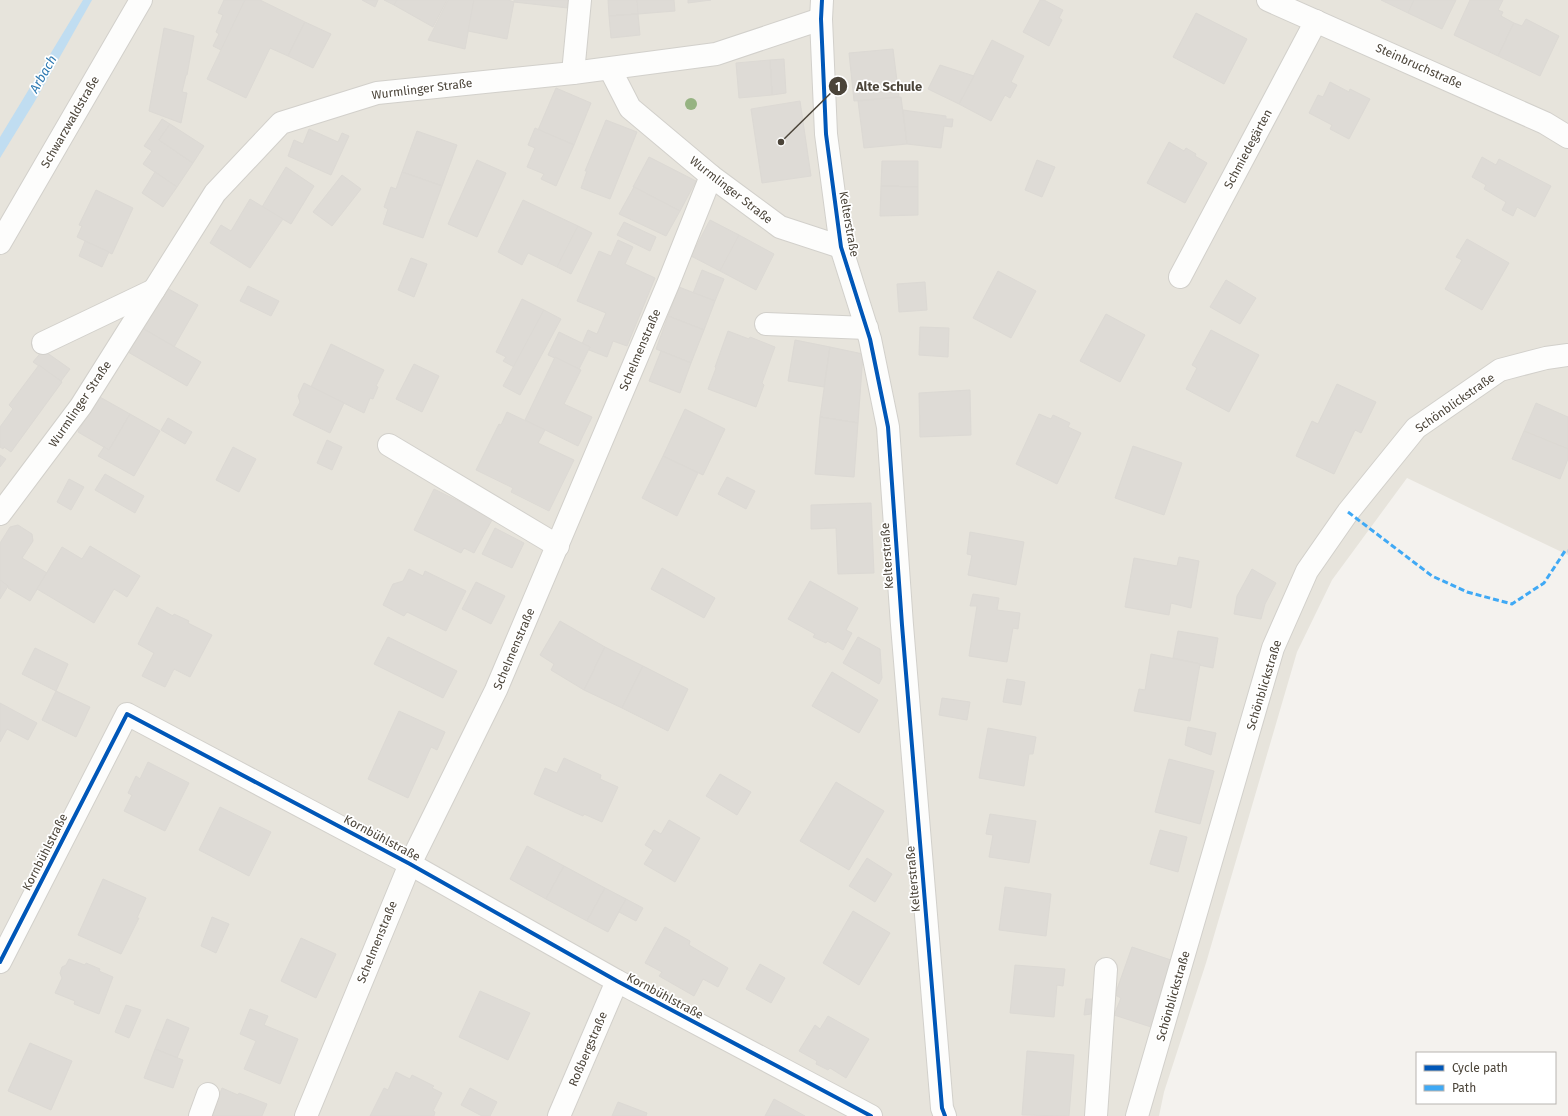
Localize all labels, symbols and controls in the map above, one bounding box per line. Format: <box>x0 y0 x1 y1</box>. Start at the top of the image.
street label: Steinbruchstraße <box>1373 41 1465 91</box>
water label: Arbach <box>26 53 60 96</box>
street label: Schwarzwaldstraße <box>38 74 102 170</box>
callout: Alte Schule <box>828 74 930 99</box>
street label: Wurmlinger Straße <box>371 76 473 102</box>
text: Alte Schule <box>855 79 922 94</box>
text: 1 <box>835 80 841 94</box>
street label: Schmiedegärten <box>1221 107 1275 191</box>
street label: Wurmlinger Straße <box>687 153 775 227</box>
street label: Kelterstraße <box>836 190 862 258</box>
street label: Schelmenstraße <box>616 307 664 393</box>
street label: Wurmlinger Straße <box>46 358 114 450</box>
street label: Schönblickstraße <box>1413 370 1497 436</box>
street label: Kelterstraße <box>878 522 896 590</box>
street label: Schelmenstraße <box>490 606 538 692</box>
street label: Schönblickstraße <box>1244 638 1284 732</box>
street label: Kornbühlstraße <box>20 811 70 893</box>
street label: Kornbühlstraße <box>341 812 423 864</box>
street label: Kelterstraße <box>903 845 923 913</box>
street label: Schelmenstraße <box>354 899 400 985</box>
street label: Schönblickstraße <box>1153 949 1193 1043</box>
street label: Kornbühlstraße <box>624 970 706 1022</box>
street label: Roßbergstraße <box>566 1010 610 1088</box>
legend <box>1416 1052 1556 1104</box>
text: Cycle path <box>1452 1061 1508 1075</box>
text: Path <box>1452 1081 1476 1095</box>

